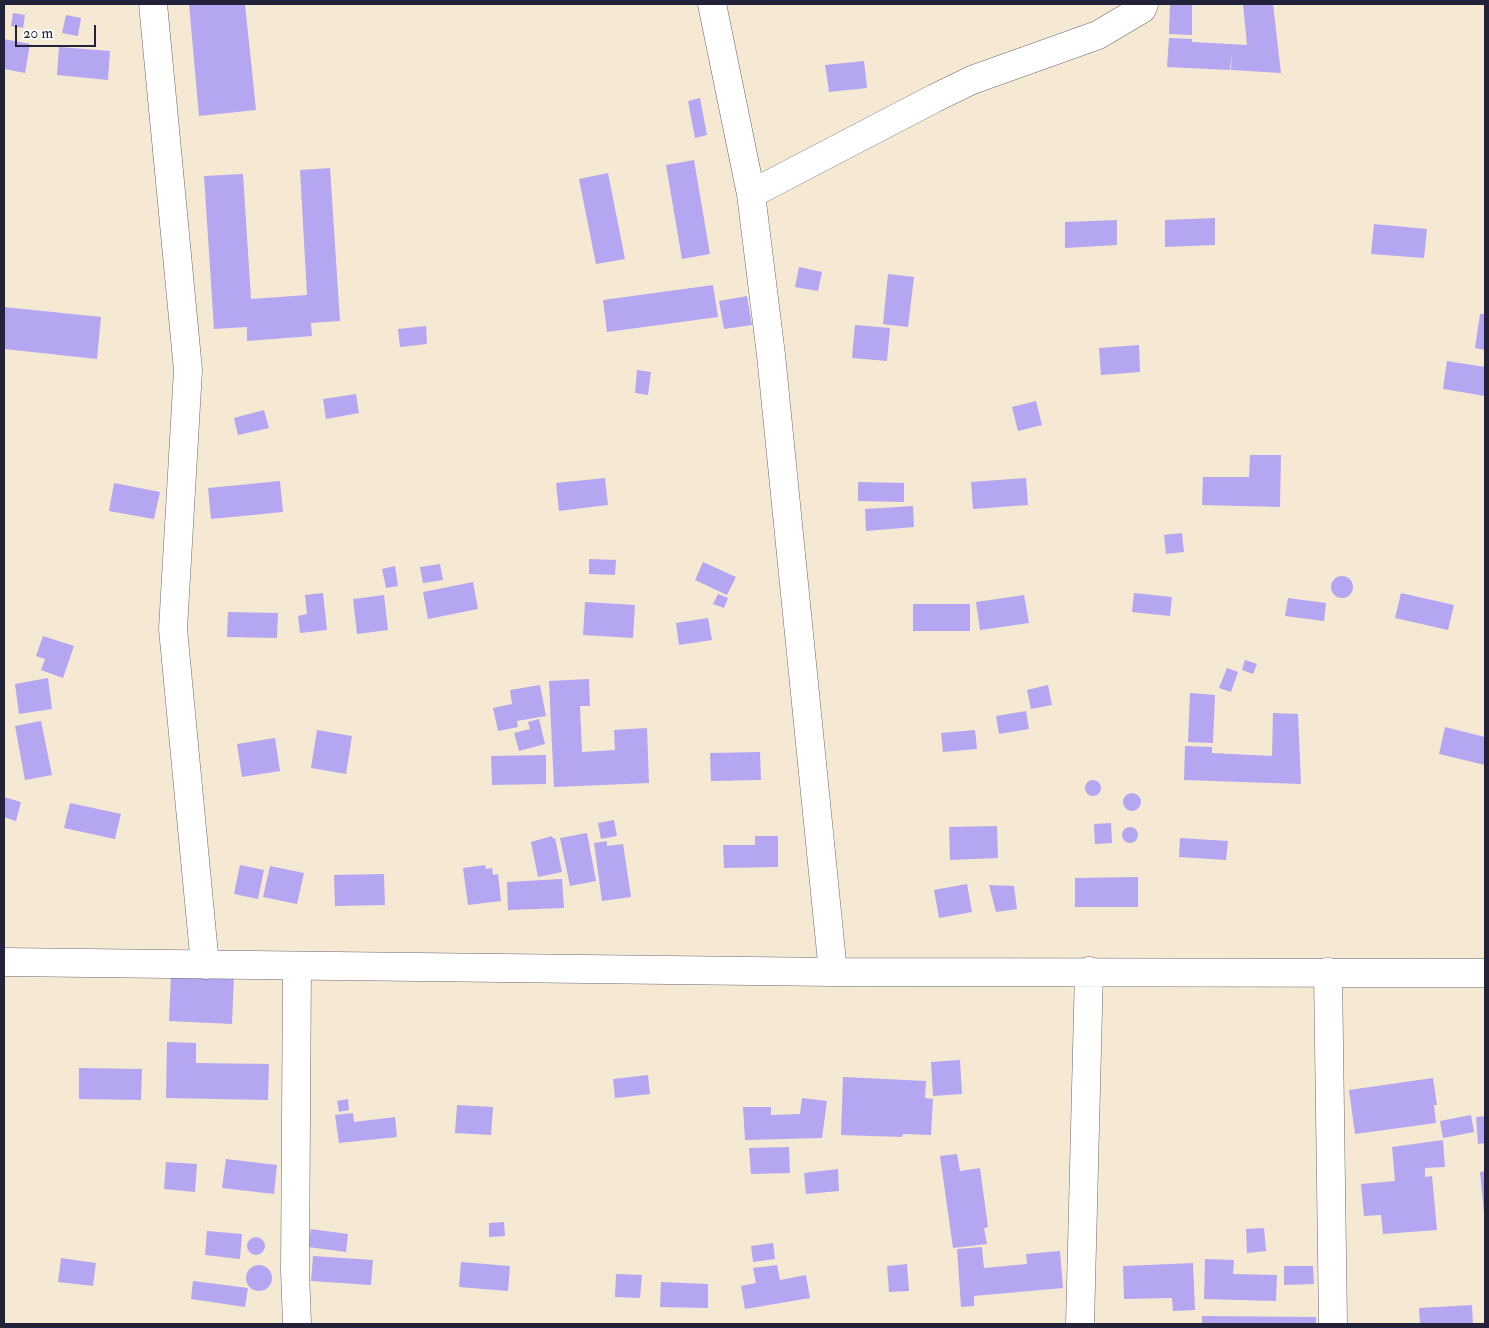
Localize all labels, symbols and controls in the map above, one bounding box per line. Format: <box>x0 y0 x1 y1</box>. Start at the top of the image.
scale bar <box>18 15 99 47</box>
text: 20 m <box>23 24 53 43</box>

